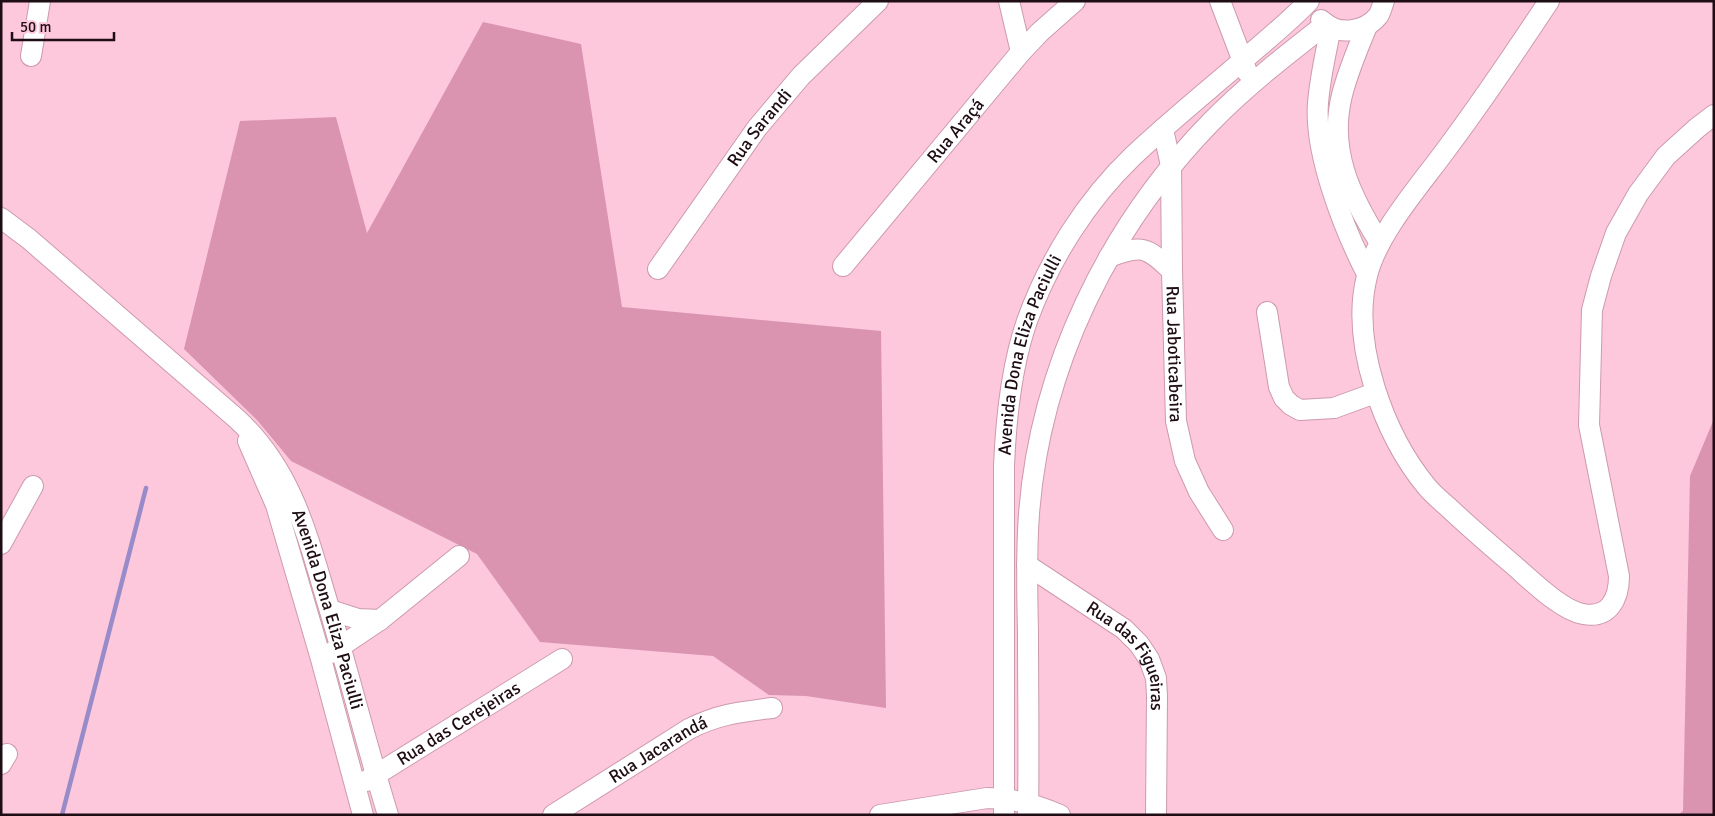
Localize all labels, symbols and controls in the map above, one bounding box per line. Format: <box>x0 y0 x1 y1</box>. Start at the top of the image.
scale bar <box>12 10 115 42</box>
text: 50 m <box>20 18 51 36</box>
street label: Rua Sarandi <box>722 84 796 171</box>
street label: Rua Araçá <box>922 94 989 168</box>
street label: Avenida Dona Eliza Paciulli <box>994 251 1066 456</box>
street label: Rua Jaboticabeira <box>1161 285 1187 423</box>
street label: Avenida Dona Eliza Paciulli <box>287 506 368 712</box>
street label: Rua das Figueiras <box>1082 596 1168 711</box>
street label: Rua das Cerejeiras <box>393 677 524 770</box>
street label: Rua Jacarandá <box>605 711 711 788</box>

